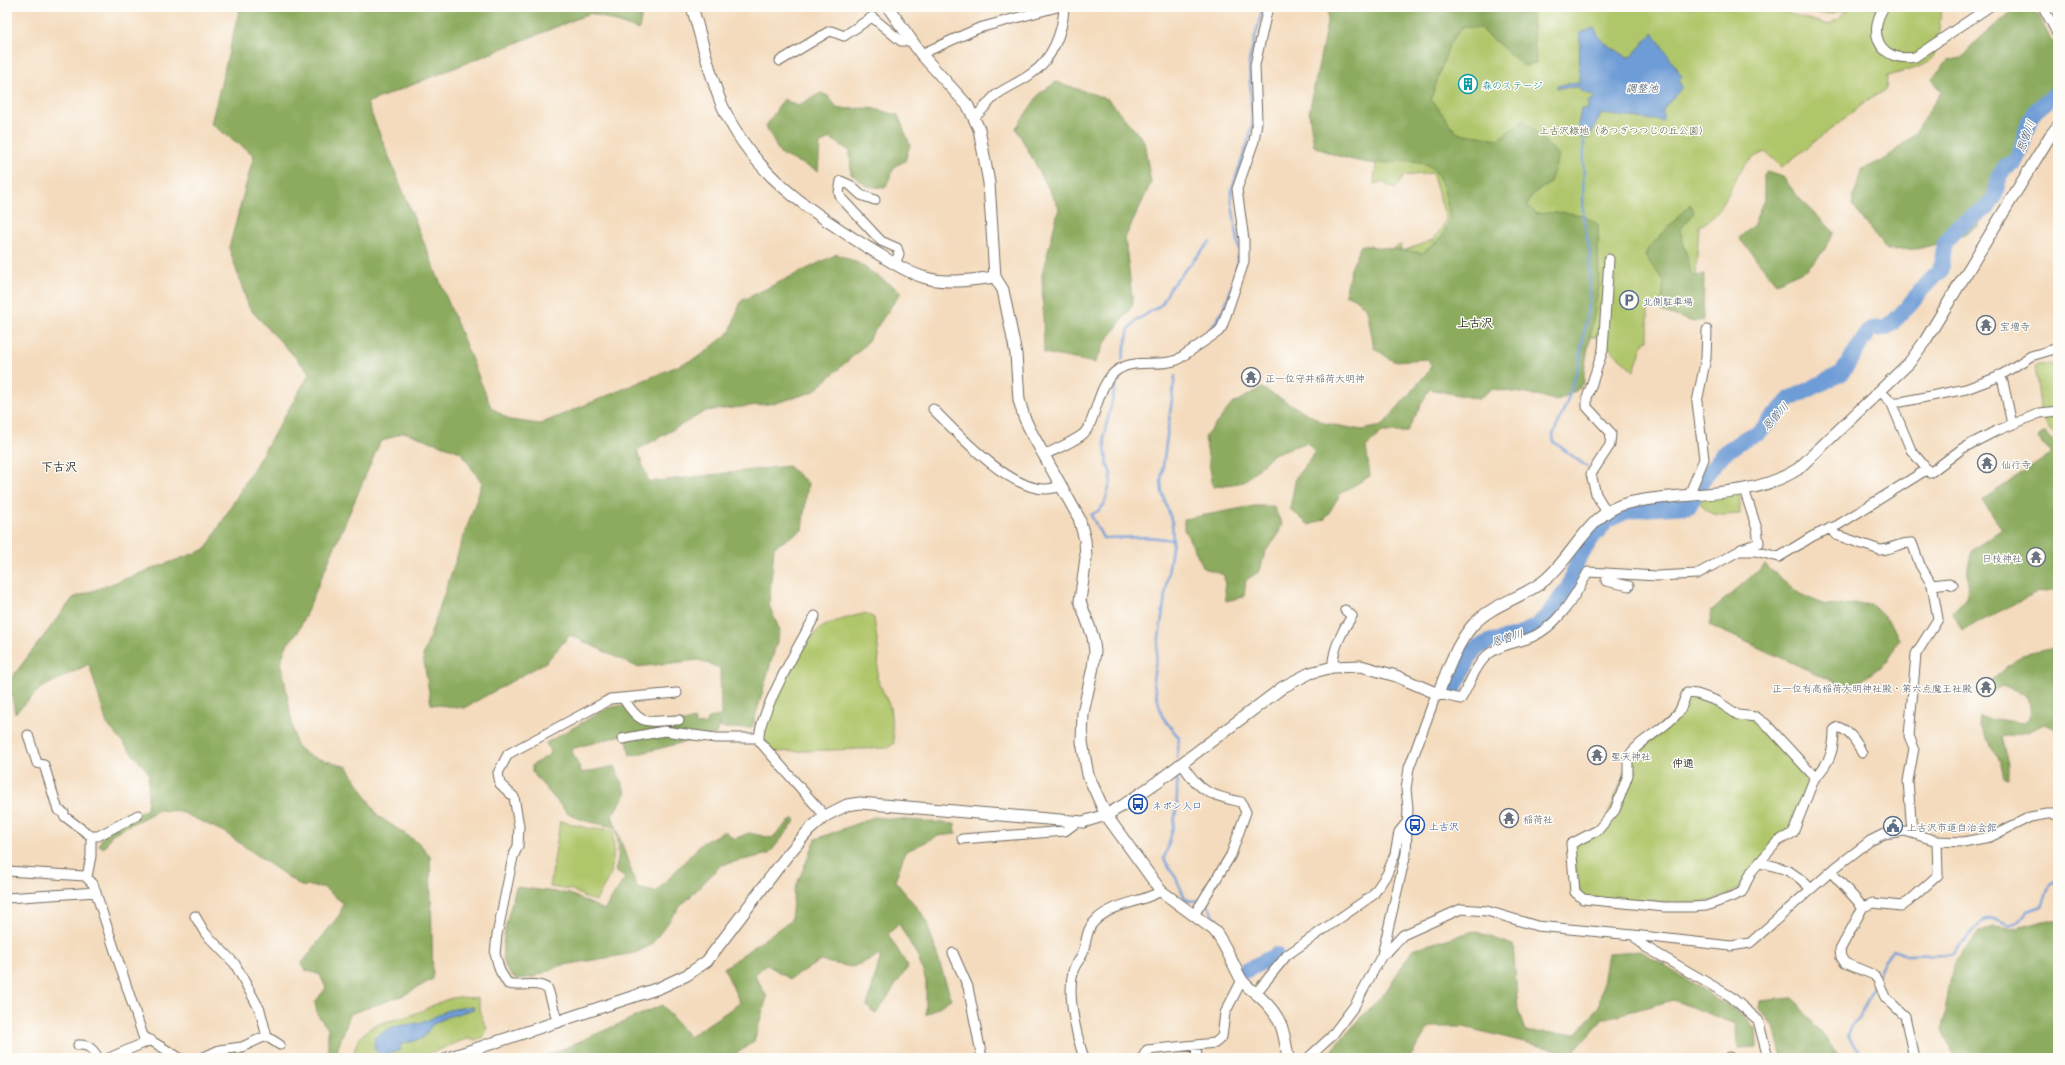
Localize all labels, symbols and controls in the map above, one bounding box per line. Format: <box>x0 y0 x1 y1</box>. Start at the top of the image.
building icon: 森のステージ <box>1457 73 1479 95</box>
place label: 森のステージ <box>1482 77 1543 92</box>
water label: 調整池 <box>1626 79 1659 96</box>
water label: 恩曽川 <box>2011 118 2039 154</box>
park label: 上古沢緑地（あつぎつつじの丘公園） <box>1539 122 1709 137</box>
parking icon: 北側駐車場 <box>1618 289 1640 311</box>
place label: 北側駐車場 <box>1643 293 1693 308</box>
district label: 上古沢 <box>1457 313 1493 331</box>
temple icon: 宝増寺 <box>1975 314 1997 336</box>
place label: 宝増寺 <box>2000 318 2030 333</box>
temple icon: 正一位守井稲荷大明神 <box>1240 366 1262 388</box>
place label: 正一位守井稲荷大明神 <box>1265 370 1365 385</box>
water label: 恩曽川 <box>1758 398 1792 434</box>
temple icon: 仙行寺 <box>1976 452 1998 474</box>
place label: 仙行寺 <box>2001 456 2031 471</box>
district label: 下古沢 <box>41 457 77 475</box>
temple icon: 日枝神社 <box>2025 546 2047 568</box>
place label: 日枝神社 <box>1982 550 2022 565</box>
water label: 恩曽川 <box>1489 624 1525 650</box>
temple icon: 正一位有高稲荷大明神社殿・第六点魔王社殿 <box>1975 676 1997 698</box>
place label: 正一位有高稲荷大明神社殿・第六点魔王社殿 <box>1772 680 1972 695</box>
temple icon: 聖天神社 <box>1586 744 1608 766</box>
place label: 聖天神社 <box>1611 748 1651 763</box>
district label: 仲通 <box>1672 754 1694 771</box>
bus stop icon: ネポン入口 <box>1127 793 1149 815</box>
place label: ネポン入口 <box>1152 797 1202 812</box>
temple icon: 稲荷社 <box>1498 807 1520 829</box>
place label: 稲荷社 <box>1523 811 1553 826</box>
bus stop icon: 上古沢 <box>1404 814 1426 836</box>
public building icon: 上古沢市道自治会館 <box>1882 815 1904 837</box>
place label: 上古沢 <box>1429 818 1459 833</box>
place label: 上古沢市道自治会館 <box>1907 819 1997 834</box>

